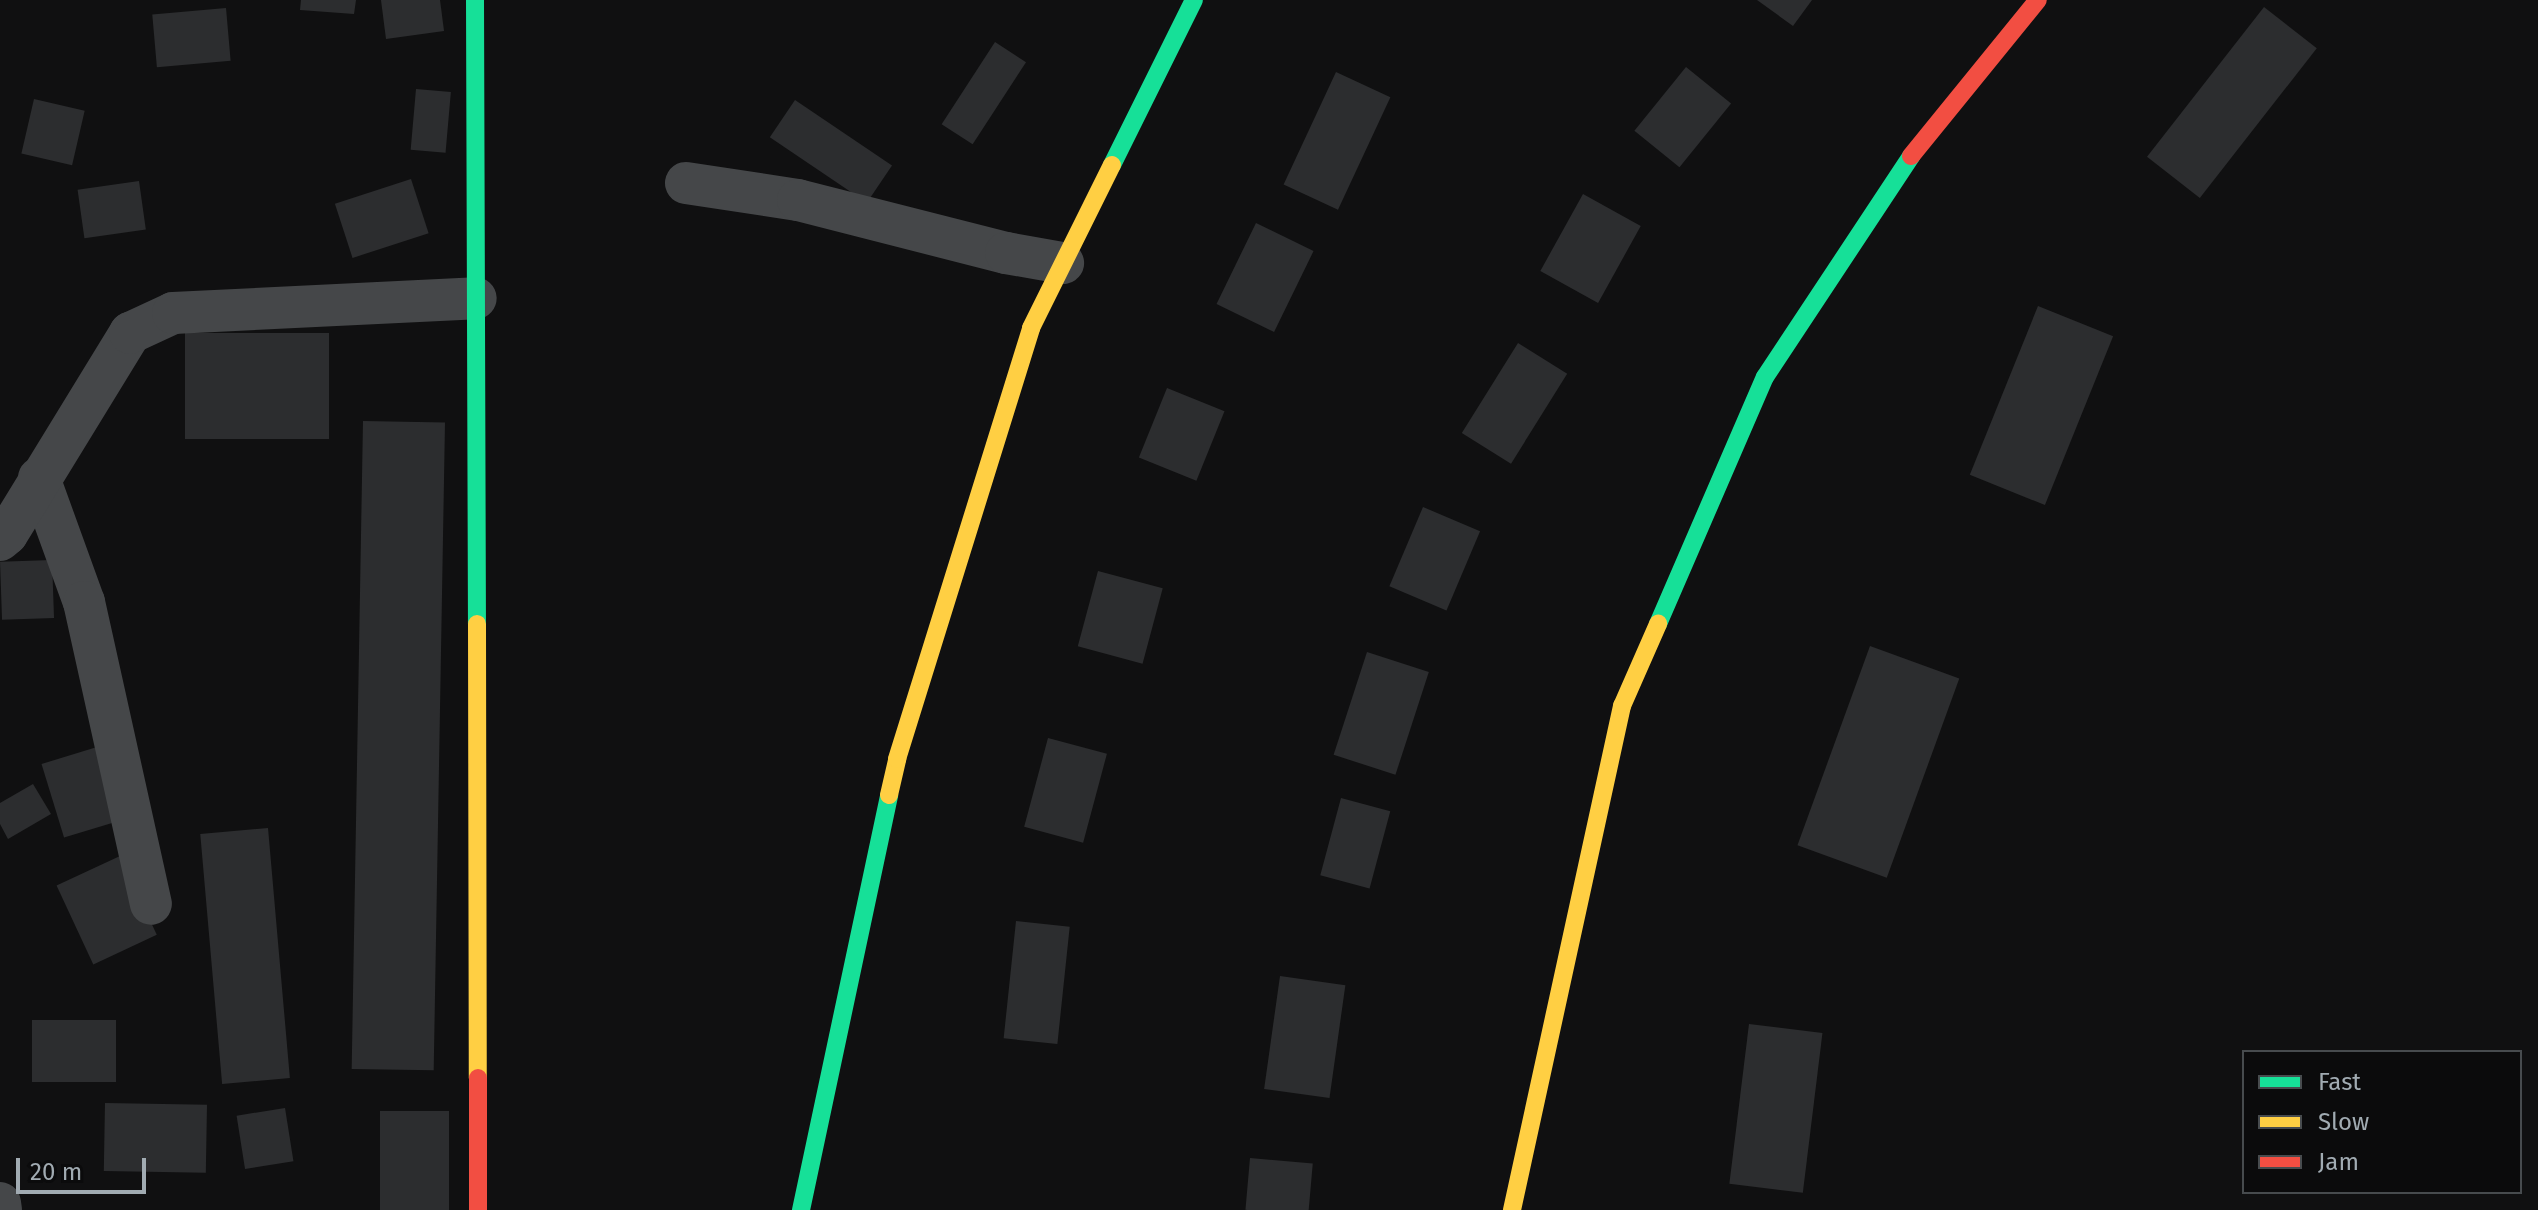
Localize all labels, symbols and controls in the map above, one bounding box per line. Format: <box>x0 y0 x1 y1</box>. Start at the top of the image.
legend <box>2242 1050 2522 1194</box>
text: Fast <box>2318 1068 2361 1096</box>
text: Slow <box>2318 1108 2369 1136</box>
scale bar <box>20 1142 150 1192</box>
text: Jam <box>2318 1148 2359 1176</box>
text: 20 m <box>30 1158 82 1186</box>

